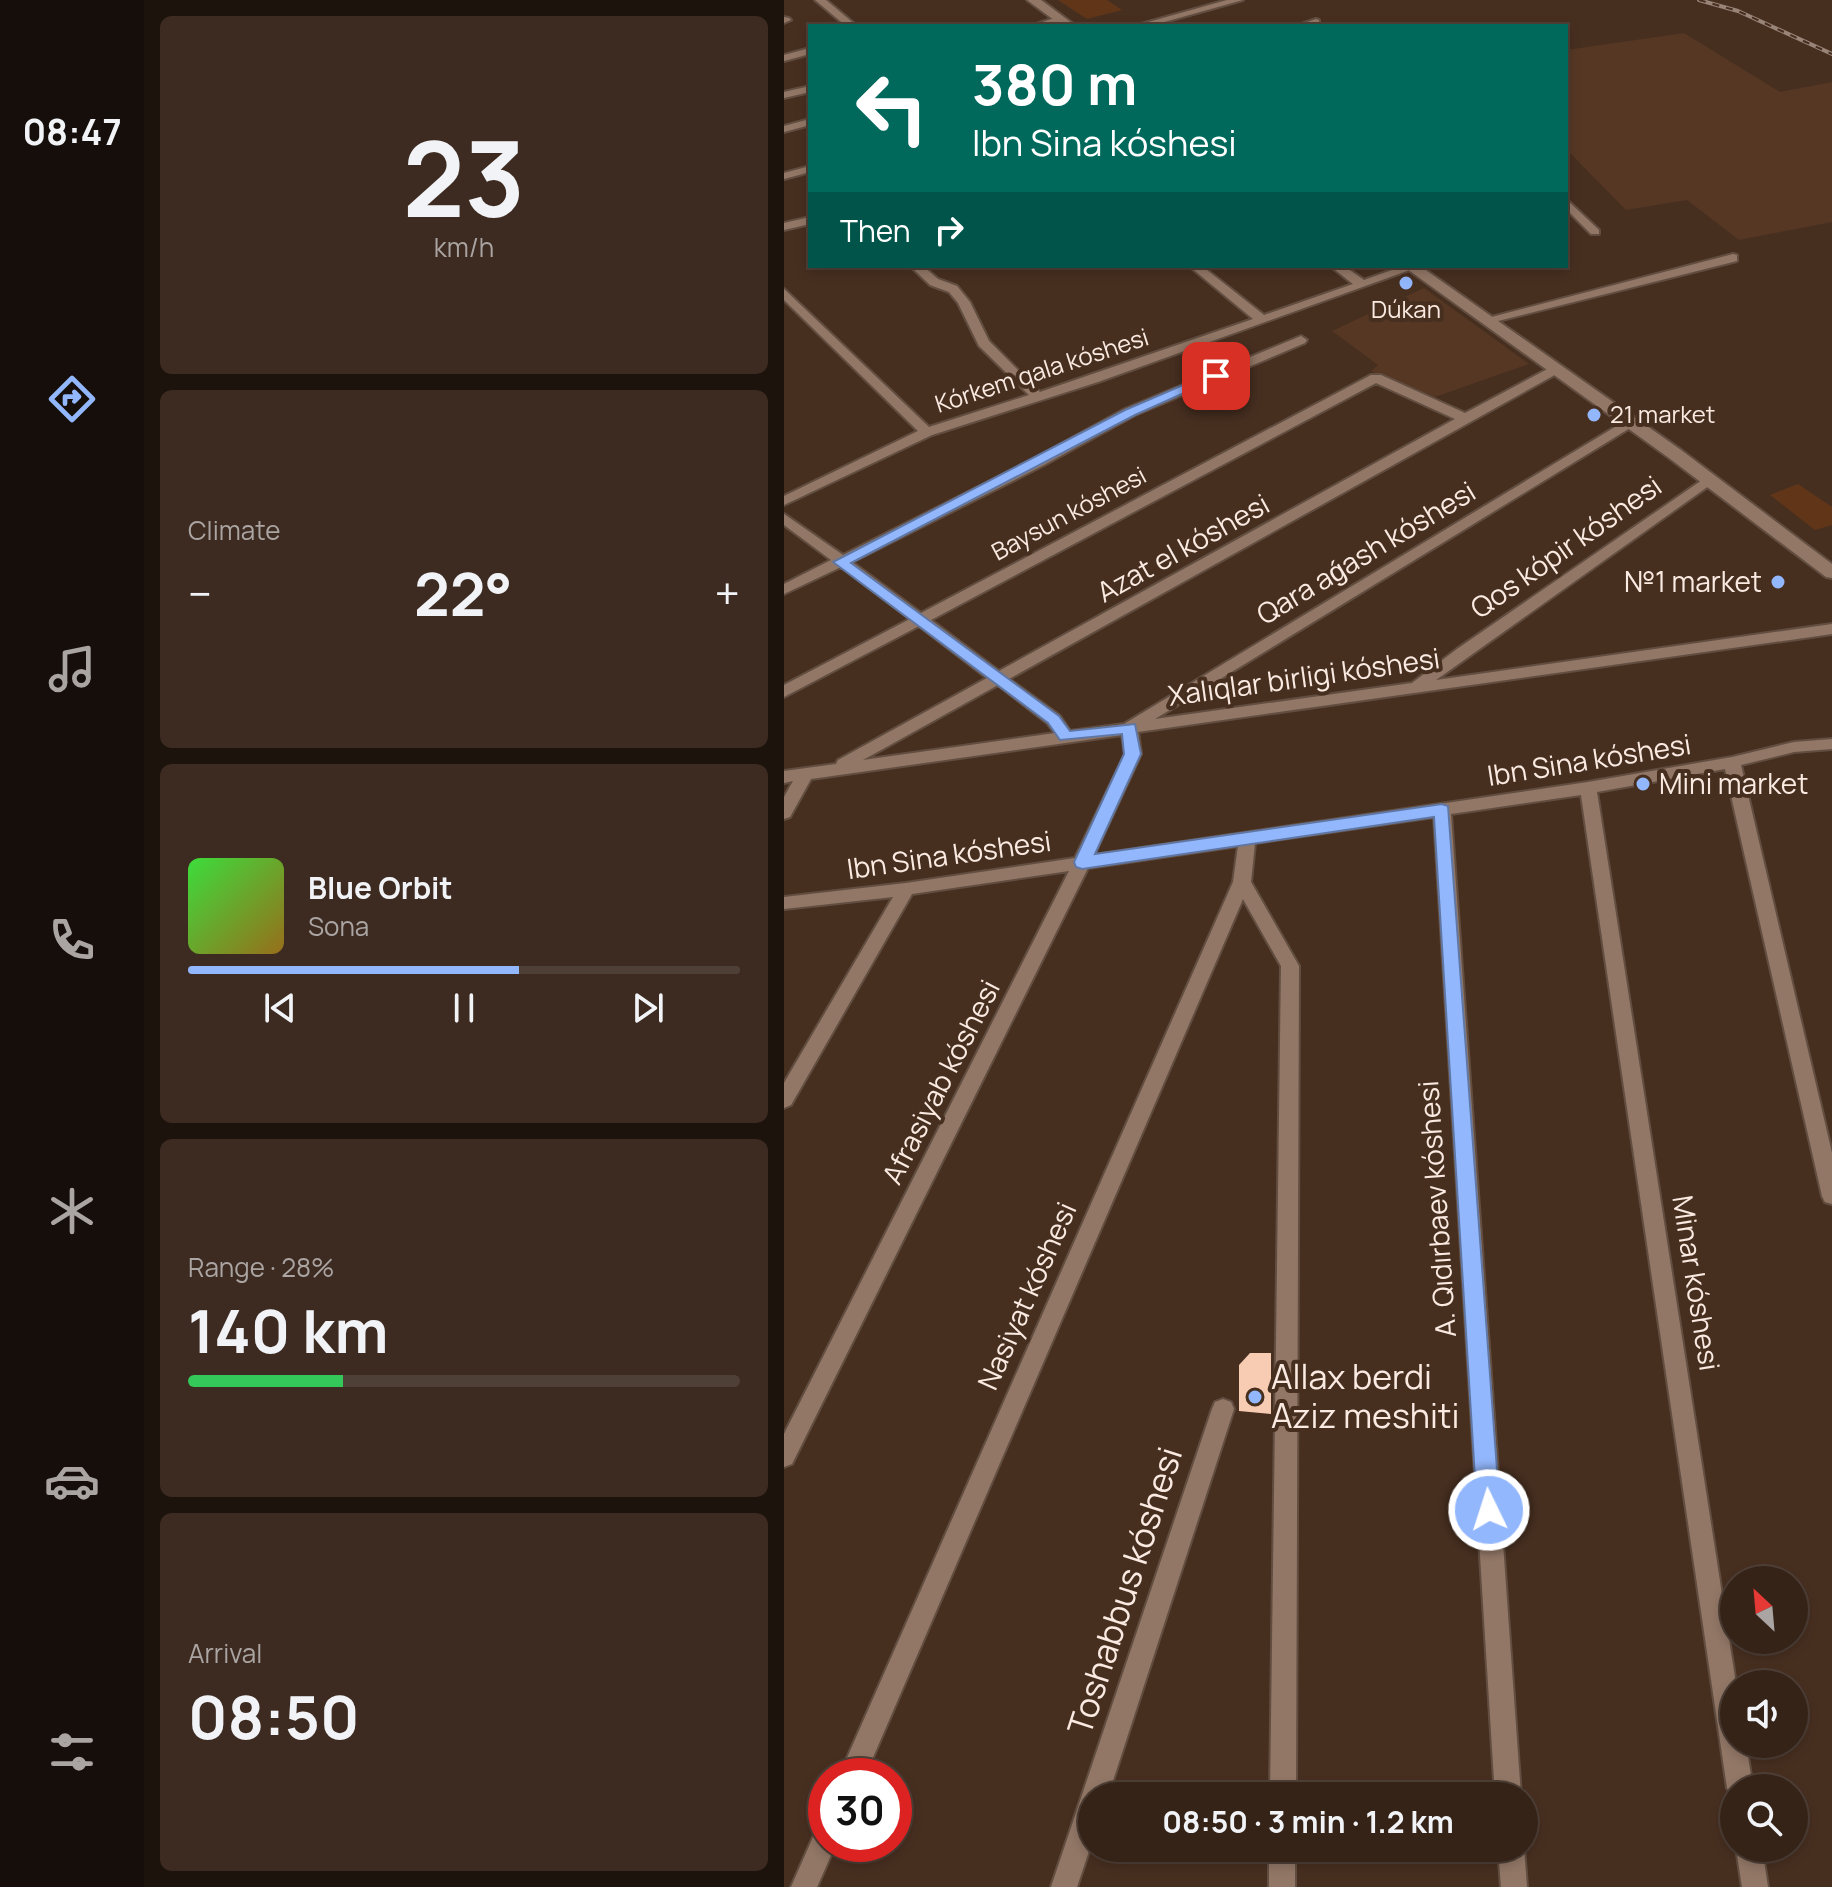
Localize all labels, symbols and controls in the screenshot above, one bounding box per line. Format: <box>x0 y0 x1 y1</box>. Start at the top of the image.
text: 380 m <box>972 45 1137 122</box>
icon: left <box>840 56 944 160</box>
text: 23 <box>403 106 525 248</box>
text: 08:47 <box>22 107 122 156</box>
text: Ibn Sina kóshesi <box>972 118 1237 167</box>
icon: right <box>927 208 971 252</box>
text: Then <box>840 210 911 251</box>
text: km/h <box>434 229 494 265</box>
marker: Dúkan <box>1397 274 1415 292</box>
place label: Dúkan <box>1371 292 1441 325</box>
street label: Kórkem qala kóshesi <box>931 319 1153 420</box>
pin <box>1182 342 1250 410</box>
icon: arrive <box>1194 354 1238 398</box>
icon: directions <box>44 371 100 427</box>
place label: 21 market <box>1610 397 1715 430</box>
marker: 21 market <box>1585 406 1603 424</box>
street label: Baysun kóshesi <box>985 458 1151 567</box>
street label: Qos kópir kóshesi <box>1462 466 1668 626</box>
street label: Qara aǵash kóshesi <box>1249 472 1482 633</box>
street label: Azat el kóshesi <box>1090 484 1275 610</box>
text: Climate <box>188 512 280 548</box>
text: 22° <box>414 552 512 634</box>
place label: №1 market <box>1624 562 1762 600</box>
text: − <box>188 563 212 623</box>
text: + <box>715 563 740 623</box>
marker: №1 market <box>1769 573 1787 591</box>
street label: Xalıqlar birligi kóshesi <box>1166 638 1442 714</box>
icon: music <box>44 641 100 697</box>
street label: Ibn Sina kóshesi <box>1484 724 1694 794</box>
place label: Mini market <box>1659 764 1808 802</box>
marker: Mini market <box>1634 775 1652 793</box>
street label: Ibn Sina kóshesi <box>844 821 1053 887</box>
text: Blue Orbit <box>308 867 453 908</box>
text: Sona <box>308 908 369 944</box>
icon: phone <box>44 912 100 968</box>
street label: Afrasiyab kóshesi <box>872 973 1008 1190</box>
icon: previous <box>258 986 302 1030</box>
icon: pause <box>442 986 486 1030</box>
icon: next <box>626 986 670 1030</box>
street label: A. Qıdırbaev kóshesi <box>1408 1079 1464 1339</box>
icon: climate <box>44 1183 100 1239</box>
street label: Minar kóshesi <box>1664 1192 1730 1373</box>
street label: Nasiyat kóshesi <box>968 1196 1084 1395</box>
text: Range · 28% <box>188 1249 335 1285</box>
text: 140 km <box>188 1289 389 1371</box>
place label: Allax berdi Aziz meshiti <box>1271 1353 1459 1438</box>
marker: Allax berdi Aziz meshiti <box>1246 1388 1264 1406</box>
street label: Toshabbus kóshesi <box>1056 1441 1192 1740</box>
icon: car <box>44 1453 100 1509</box>
position arrow <box>1447 1468 1531 1552</box>
north arrow <box>1720 1566 1808 1654</box>
map controls <box>1720 1566 1808 1862</box>
text: Arrival <box>188 1635 262 1671</box>
button: sound <box>1720 1670 1808 1758</box>
text: 08:50 <box>188 1675 359 1757</box>
icon: filters <box>44 1724 100 1780</box>
speed limit sign: 30 <box>808 1758 912 1862</box>
button: search <box>1720 1774 1808 1862</box>
text: 08:50 · 3 min · 1.2 km <box>1162 1801 1454 1842</box>

